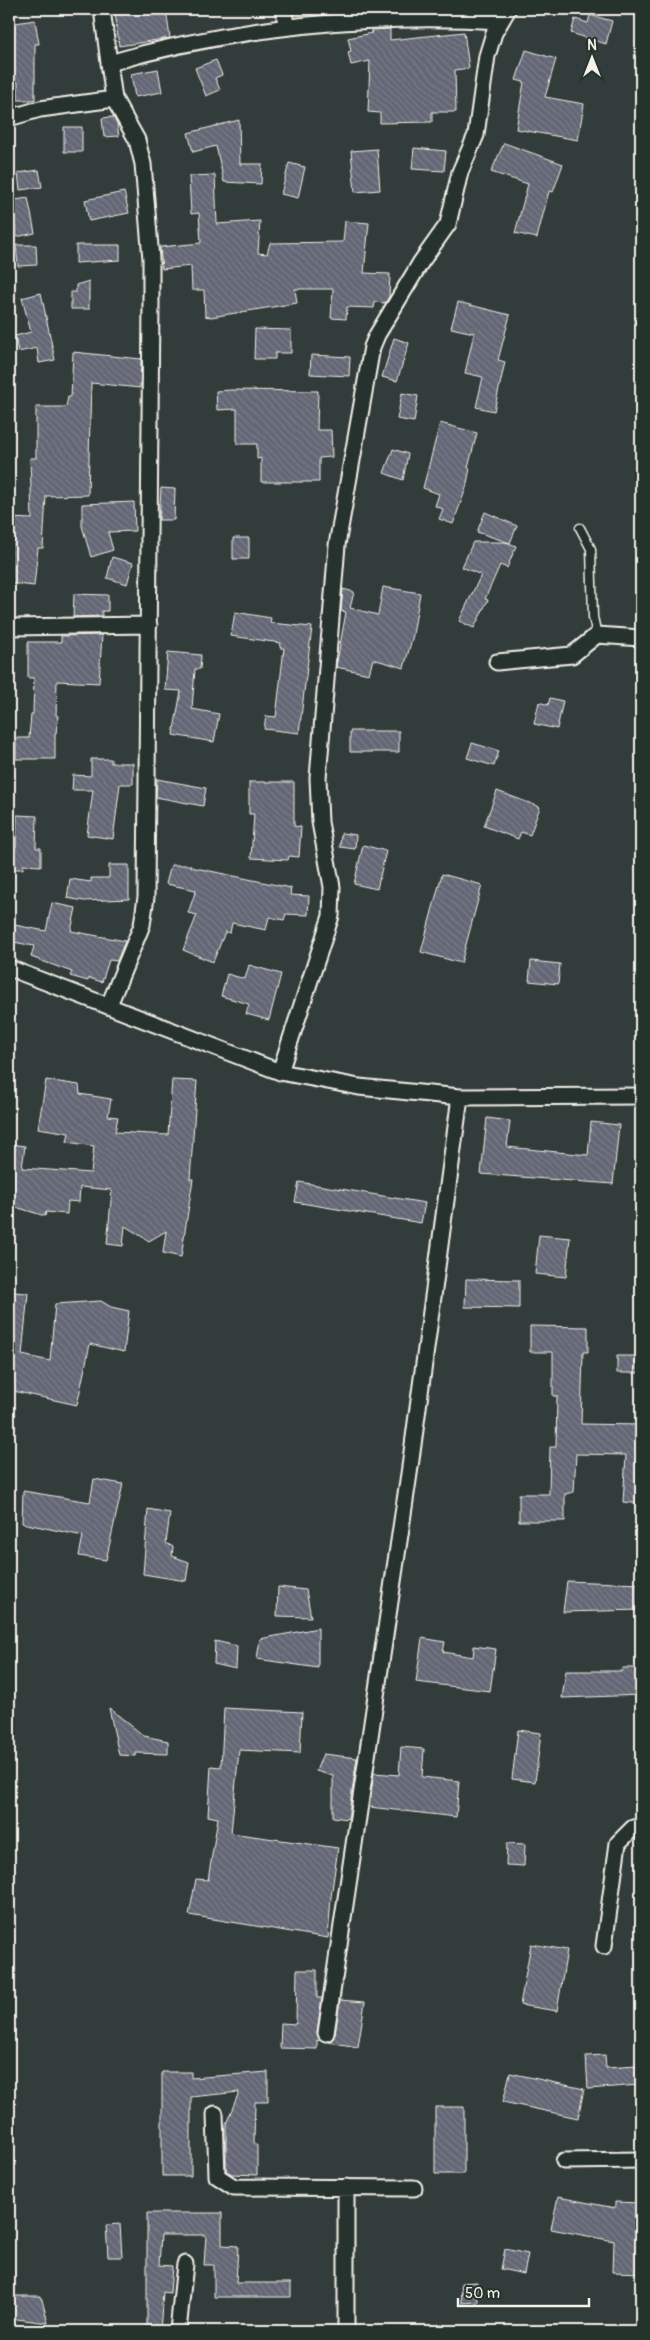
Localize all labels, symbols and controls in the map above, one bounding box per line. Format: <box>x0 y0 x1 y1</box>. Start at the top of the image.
north arrow <box>568 32 618 82</box>
text: N <box>587 37 597 54</box>
scale bar <box>458 2275 589 2307</box>
text: 50 m <box>465 2284 500 2303</box>

